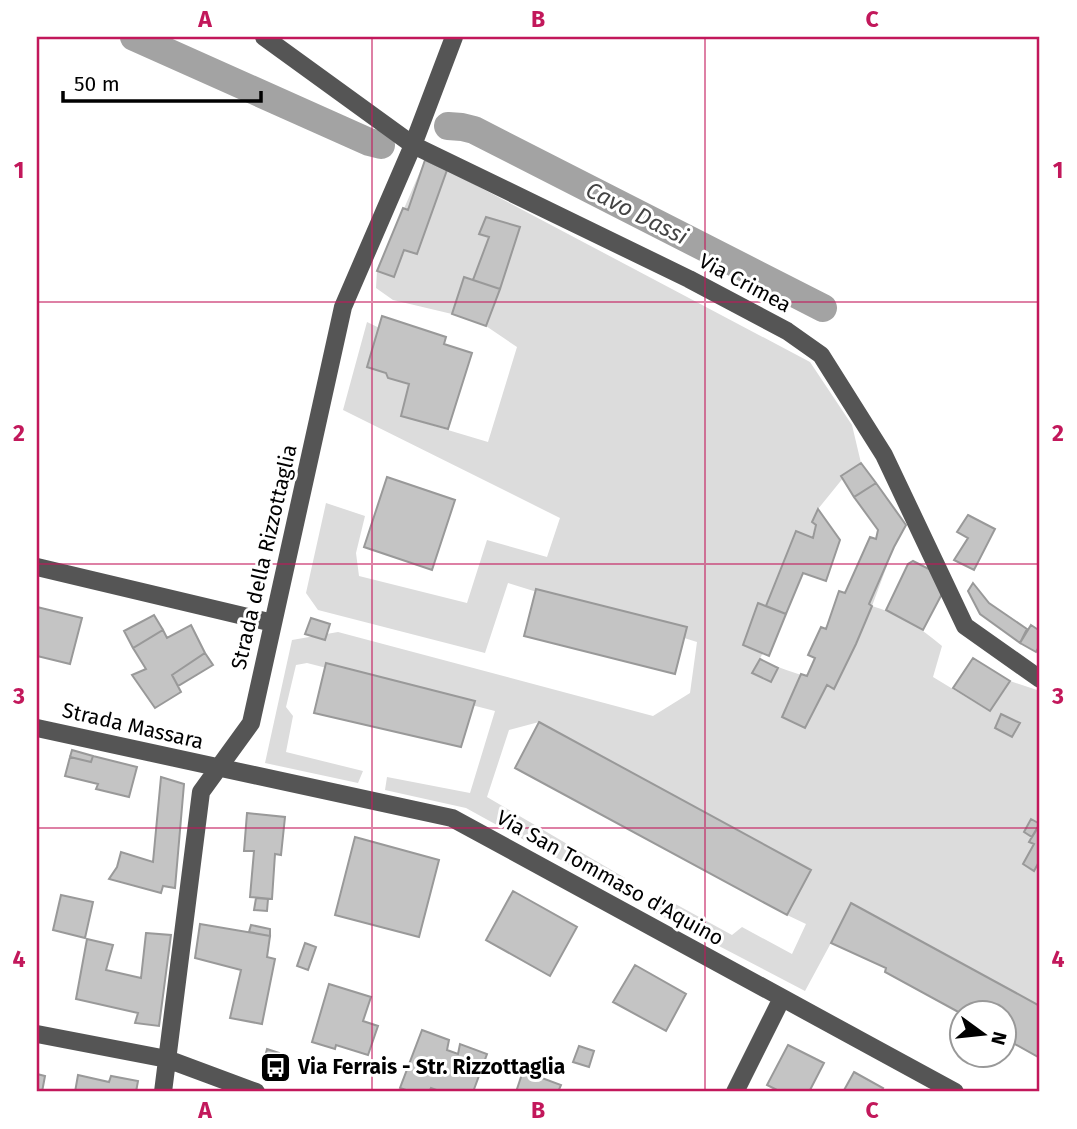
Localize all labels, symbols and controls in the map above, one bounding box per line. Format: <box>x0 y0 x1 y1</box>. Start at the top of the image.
text: A <box>197 5 212 33</box>
text: B <box>531 5 545 33</box>
text: C <box>865 5 879 33</box>
scale bar <box>63 60 261 104</box>
text: 50 m <box>74 71 120 97</box>
text: 1 <box>14 156 24 184</box>
text: 1 <box>1053 156 1063 184</box>
water label: Cavo Dassi <box>581 175 693 251</box>
street label: Via Crimea <box>694 248 796 318</box>
text: 2 <box>13 419 25 447</box>
text: 2 <box>1052 419 1064 447</box>
street label: Strada della Rizzottaglia <box>225 442 303 672</box>
text: 3 <box>12 682 25 710</box>
text: 3 <box>1051 682 1064 710</box>
street label: Strada Massara <box>60 697 206 755</box>
street label: Via San Tommaso d'Aquino <box>492 805 728 951</box>
text: 4 <box>13 945 26 973</box>
text: 4 <box>1052 945 1065 973</box>
north arrow <box>948 1000 1018 1070</box>
text: N <box>986 1029 1012 1047</box>
bus stop icon: Via Ferrais - Str. Rizzottaglia <box>258 1050 292 1084</box>
place label: Via Ferrais - Str. Rizzottaglia <box>297 1054 565 1080</box>
text: A <box>197 1096 212 1124</box>
text: B <box>531 1096 545 1124</box>
text: C <box>865 1096 879 1124</box>

